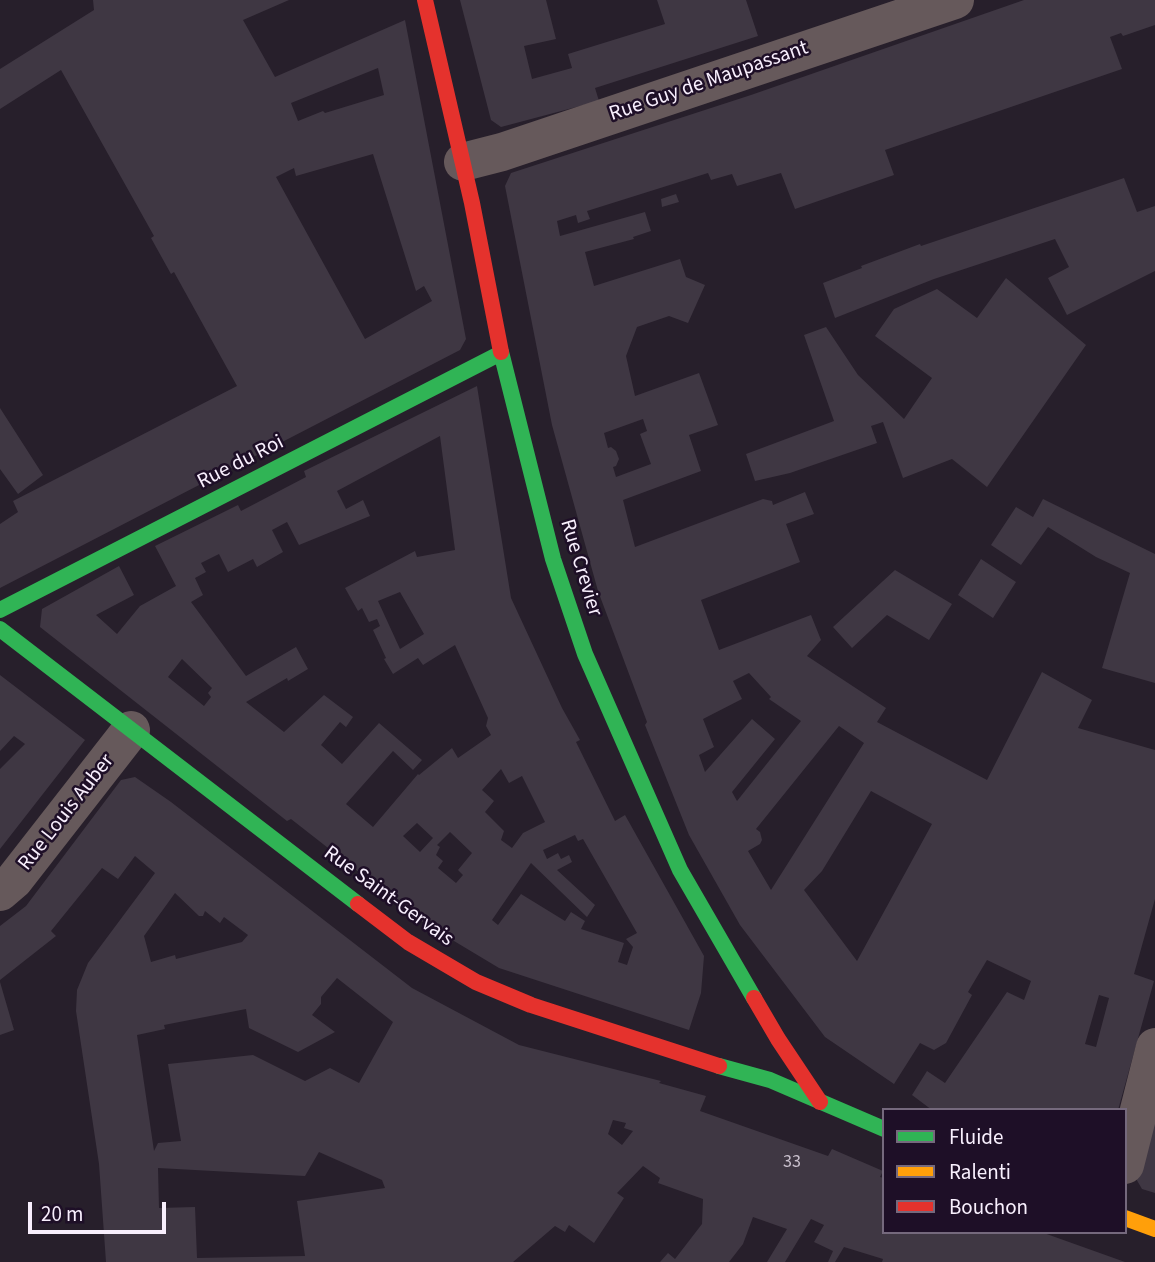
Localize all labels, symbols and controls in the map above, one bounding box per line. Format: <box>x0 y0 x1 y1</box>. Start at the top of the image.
street label: Rue Guy de Maupassant <box>606 36 812 128</box>
street label: Rue du Roi <box>194 431 288 495</box>
street label: Rue Crevier <box>553 516 607 620</box>
street label: Rue Louis Auber <box>14 750 120 876</box>
street label: Rue Saint-Gervais <box>318 841 458 953</box>
legend <box>882 1108 1127 1234</box>
text: Fluide <box>949 1122 1003 1152</box>
house number: 33 <box>783 1152 801 1174</box>
text: Ralenti <box>949 1157 1011 1187</box>
scale bar <box>32 1188 170 1232</box>
text: Bouchon <box>949 1192 1028 1222</box>
text: 20 m <box>41 1199 83 1229</box>

